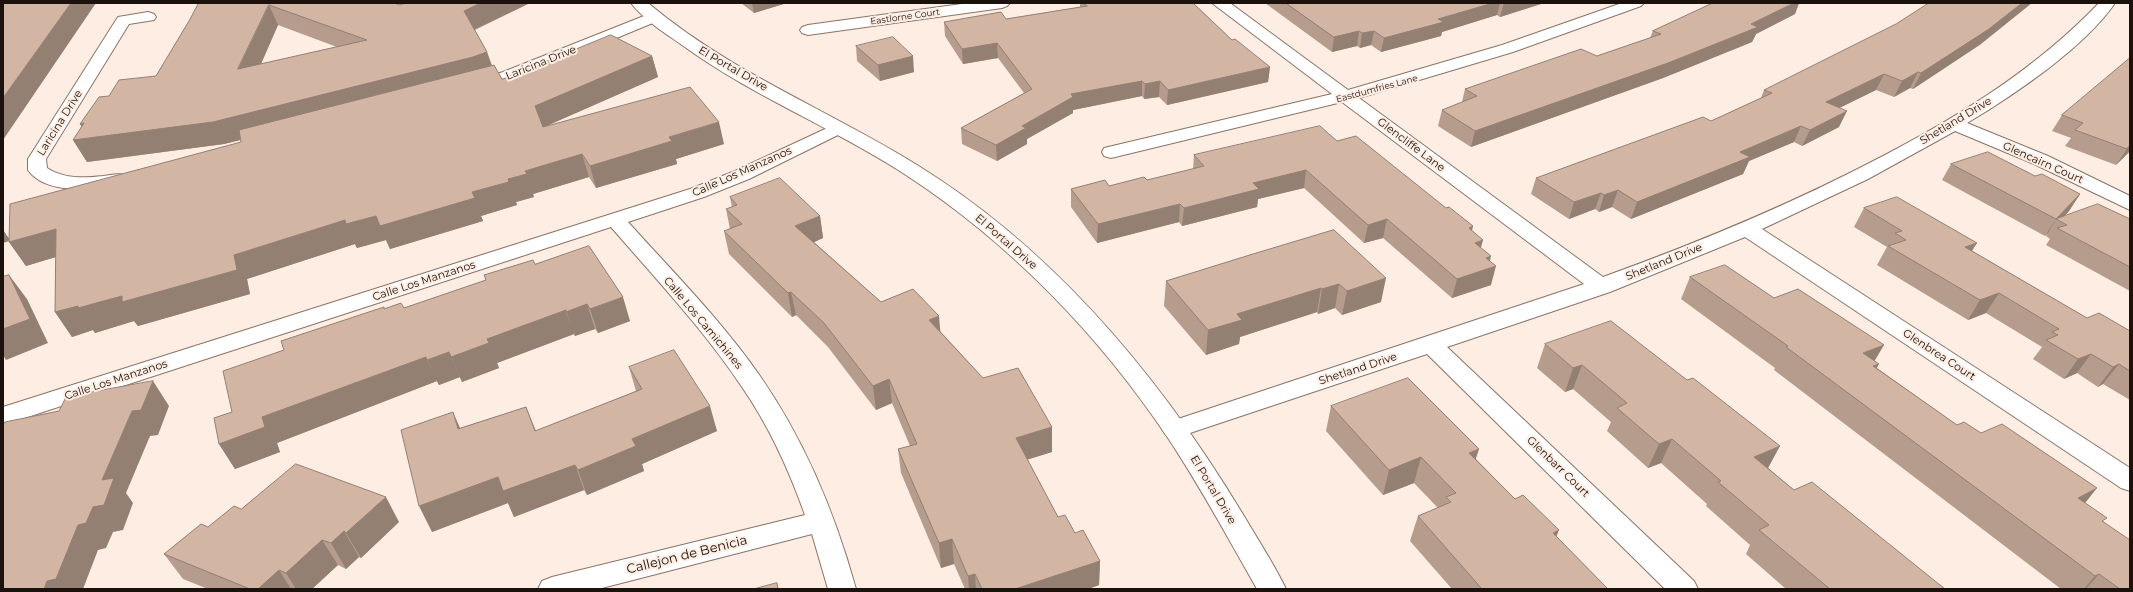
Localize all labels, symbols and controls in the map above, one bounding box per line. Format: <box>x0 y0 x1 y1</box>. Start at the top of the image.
street label: Eastlorne Court <box>870 7 940 27</box>
street label: Laricina Drive <box>504 43 578 83</box>
street label: El Portal Drive <box>696 44 770 94</box>
street label: Eastdumfries Lane <box>1335 73 1419 105</box>
street label: Laricina Drive <box>35 88 85 158</box>
street label: Shetland Drive <box>1918 94 1994 148</box>
street label: Glencliffe Lane <box>1374 115 1448 175</box>
street label: Glencairn Court <box>2001 139 2085 187</box>
street label: Calle Los Manzanos <box>690 144 794 200</box>
street label: El Portal Drive <box>972 211 1040 273</box>
street label: Shetland Drive <box>1624 241 1704 283</box>
street label: Calle Los Manzanos <box>371 258 477 304</box>
street label: Calle Los Camichines <box>661 274 745 372</box>
street label: Glenbrea Court <box>1900 327 1978 383</box>
street label: Shetland Drive <box>1317 350 1399 388</box>
street label: Calle Los Manzanos <box>63 357 169 403</box>
street label: Glenbarr Court <box>1524 434 1592 500</box>
street label: El Portal Drive <box>1187 453 1239 527</box>
street label: Callejon de Benicia <box>625 532 749 578</box>

